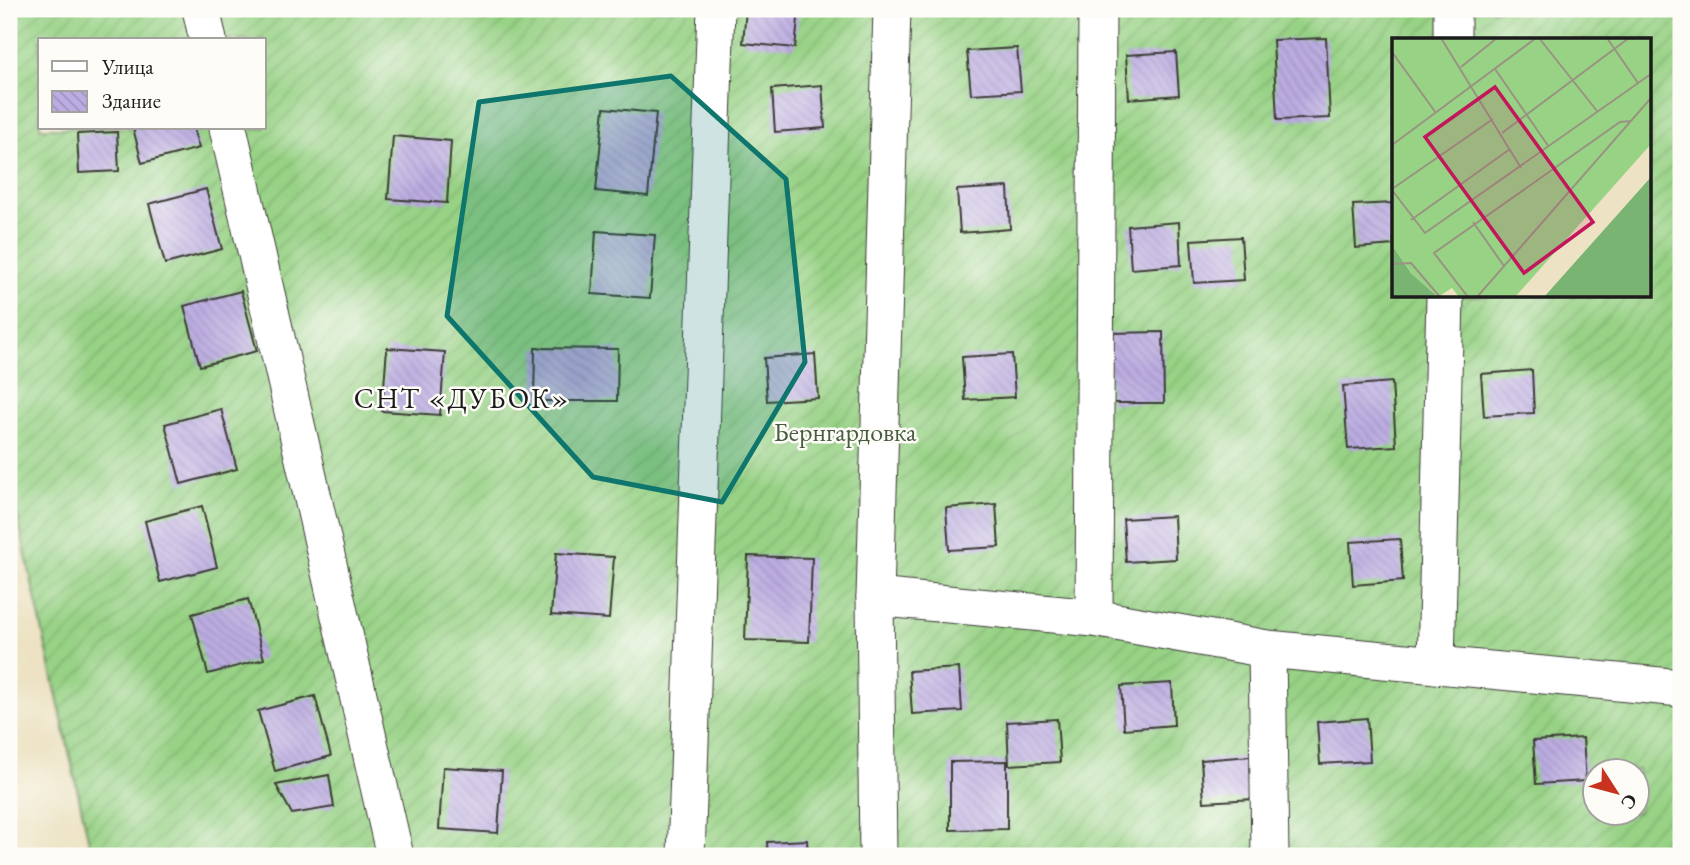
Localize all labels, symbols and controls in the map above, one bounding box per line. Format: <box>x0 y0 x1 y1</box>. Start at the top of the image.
legend <box>38 38 266 130</box>
inset map <box>1392 38 1652 298</box>
text: Улица <box>101 53 154 80</box>
text: Здание <box>102 87 161 114</box>
district label: СНТ «ДУБОК» <box>354 380 570 416</box>
park label: Бернгардовка <box>773 415 917 449</box>
north arrow <box>1582 756 1652 826</box>
text: С <box>1615 789 1643 815</box>

